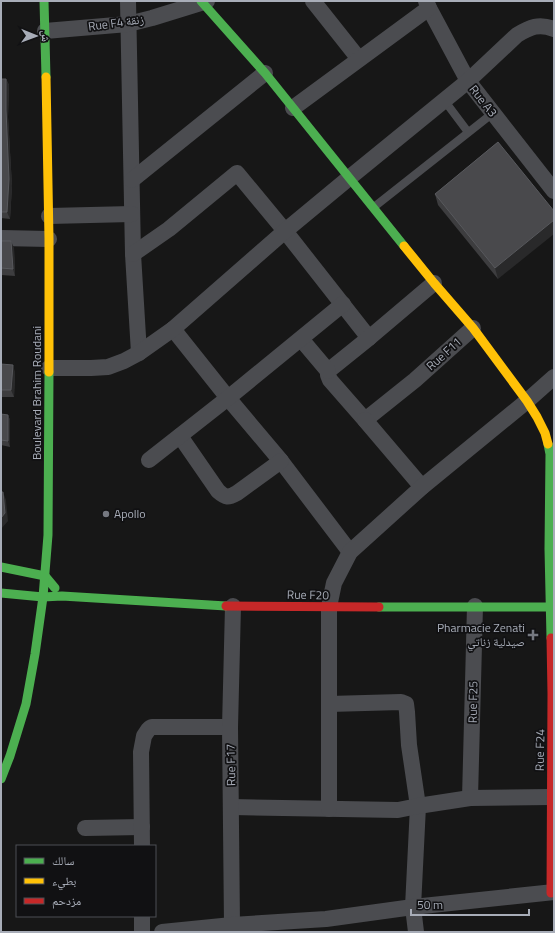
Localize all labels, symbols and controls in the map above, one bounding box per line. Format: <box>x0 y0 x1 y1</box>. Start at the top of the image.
street label: Rue F4 زنقة <box>87 9 145 36</box>
north arrow <box>16 16 56 56</box>
text: ش <box>38 30 54 42</box>
street label: Rue A3 <box>465 81 502 121</box>
street label: Boulevard Brahim Roudani <box>27 326 46 460</box>
street label: Rue F11 <box>422 332 466 375</box>
place label: Apollo <box>114 504 146 523</box>
marker: Apollo <box>101 509 111 519</box>
street label: Rue F20 <box>287 585 330 604</box>
place label: Pharmacie Zenati صيدلية زناتي <box>437 618 525 652</box>
marker: Pharmacie Zenati صيدلية زناتي <box>528 630 538 640</box>
street label: Rue F25 <box>463 680 482 723</box>
street label: Rue F24 <box>530 728 549 771</box>
street label: Rue F17 <box>221 744 240 786</box>
legend <box>16 845 156 917</box>
text: سالك <box>52 851 74 870</box>
text: بطيء <box>52 871 76 891</box>
text: مزدحم <box>52 891 81 910</box>
scale bar <box>411 891 529 917</box>
text: 50 m <box>417 895 443 914</box>

